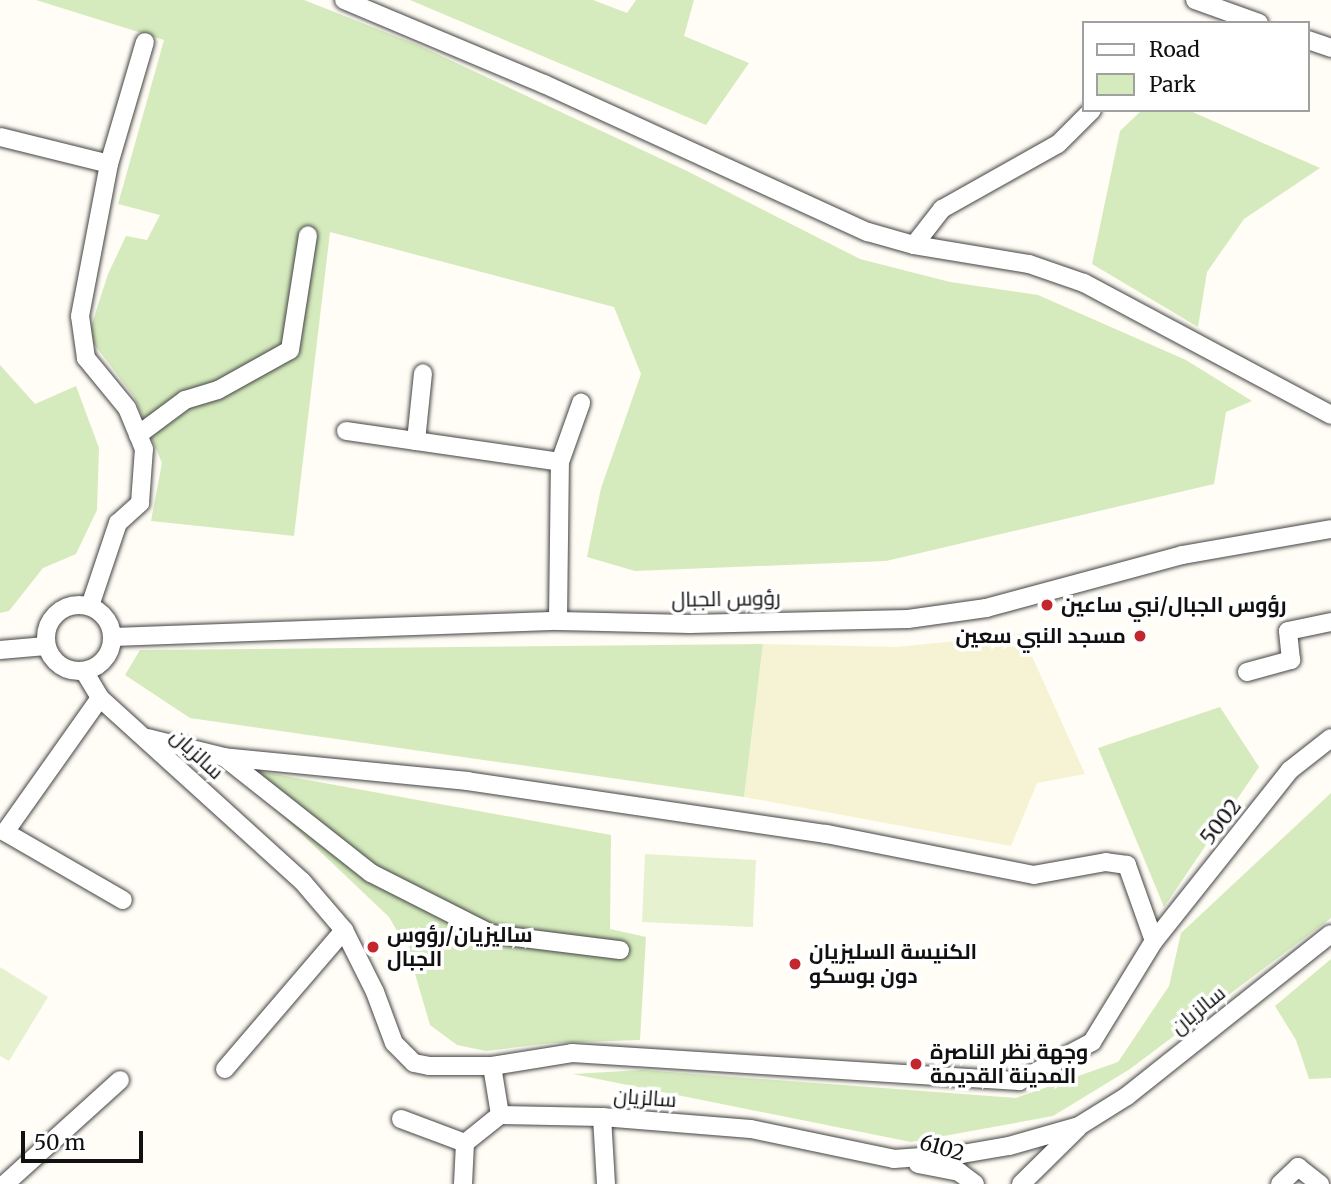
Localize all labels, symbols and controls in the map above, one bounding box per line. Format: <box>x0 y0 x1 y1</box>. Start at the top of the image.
legend <box>1082 21 1310 112</box>
text: Road <box>1149 36 1200 63</box>
text: Park <box>1149 71 1196 98</box>
street label: رؤوس الجبال <box>671 585 781 613</box>
place label: رؤوس الجبال/نبي ساعين <box>1061 592 1287 618</box>
marker: رؤوس الجبال/نبي ساعين <box>1039 597 1055 613</box>
place label: مسجد النبي سعين <box>955 623 1126 649</box>
marker: مسجد النبي سعين <box>1132 628 1148 644</box>
street label: سالزيان <box>165 723 229 785</box>
street label: 5002 <box>1195 794 1247 850</box>
place label: ساليزيان/رؤوس الجبال <box>387 922 533 972</box>
marker: ساليزيان/رؤوس الجبال <box>365 939 381 955</box>
place label: الكنيسة السليزيان دون بوسكو <box>809 939 977 989</box>
marker: الكنيسة السليزيان دون بوسكو <box>787 956 803 972</box>
street label: سالزيان <box>1166 980 1230 1040</box>
place label: وجهة نظر الناصرة المدينة القديمة <box>930 1039 1088 1089</box>
marker: وجهة نظر الناصرة المدينة القديمة <box>908 1056 924 1072</box>
street label: سالزيان <box>613 1083 677 1113</box>
scale bar <box>24 1118 147 1162</box>
text: 50 m <box>34 1129 85 1156</box>
street label: 6102 <box>917 1130 967 1166</box>

